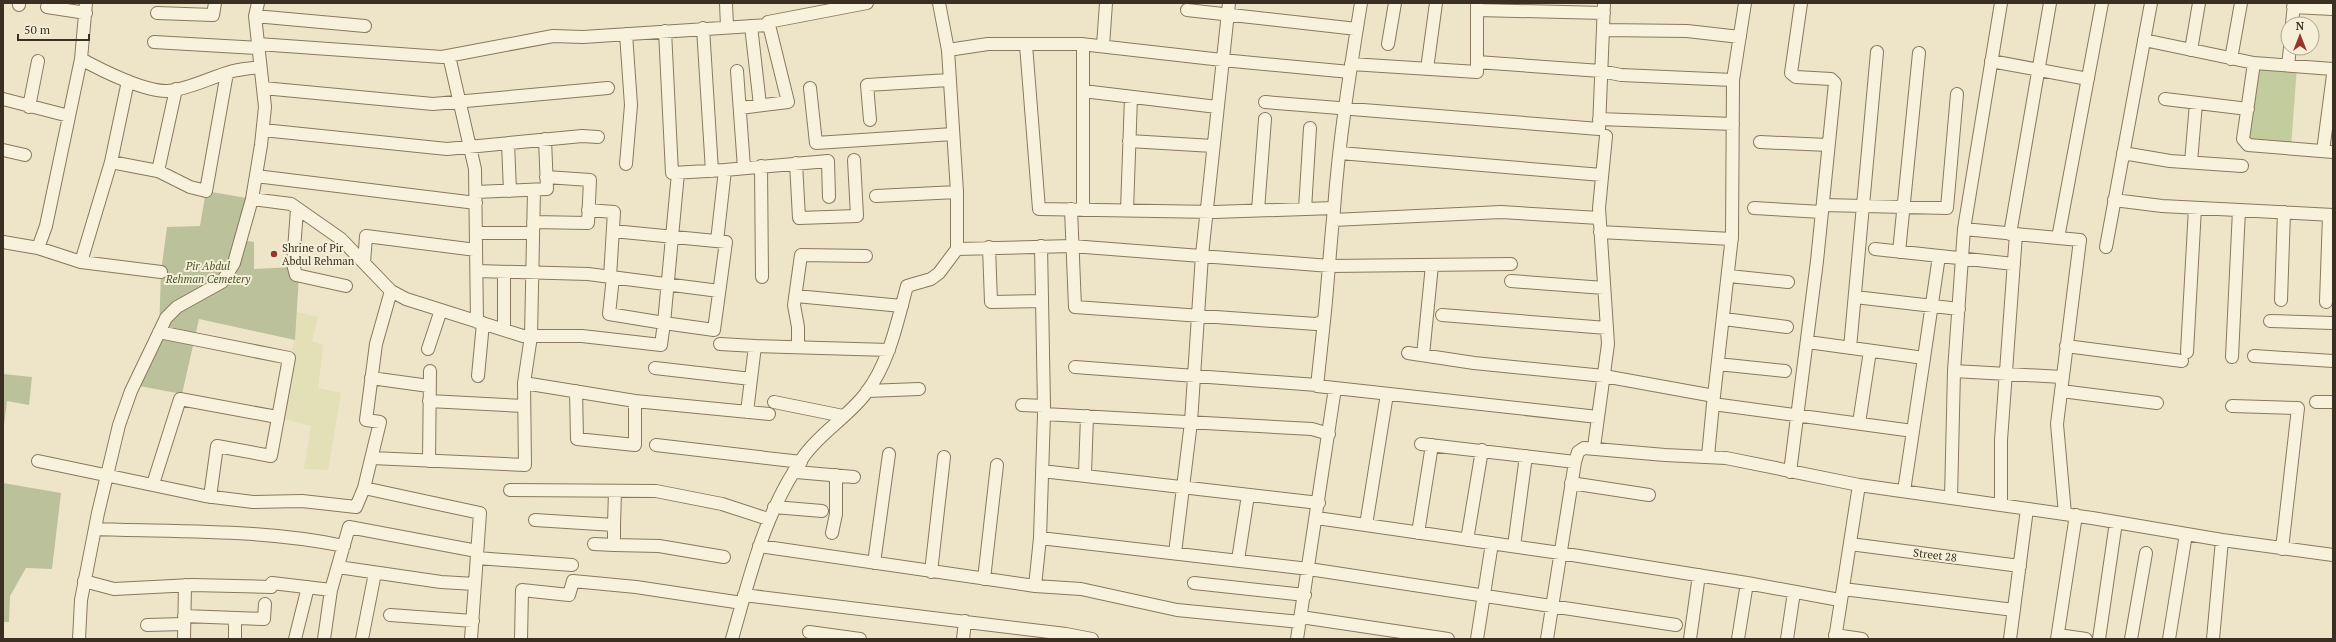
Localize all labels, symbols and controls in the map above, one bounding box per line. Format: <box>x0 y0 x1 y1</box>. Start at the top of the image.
scale bar <box>18 16 89 42</box>
north arrow <box>2280 16 2320 56</box>
text: N <box>2296 19 2305 33</box>
text: 50 m <box>24 22 51 37</box>
place label: Shrine of Pir Abdul Rehman <box>282 241 355 268</box>
marker: Shrine of Pir Abdul Rehman <box>269 249 279 259</box>
park label: Pir Abdul Rehman Cemetery <box>165 259 251 286</box>
street label: Street 28 <box>1912 545 1958 565</box>

